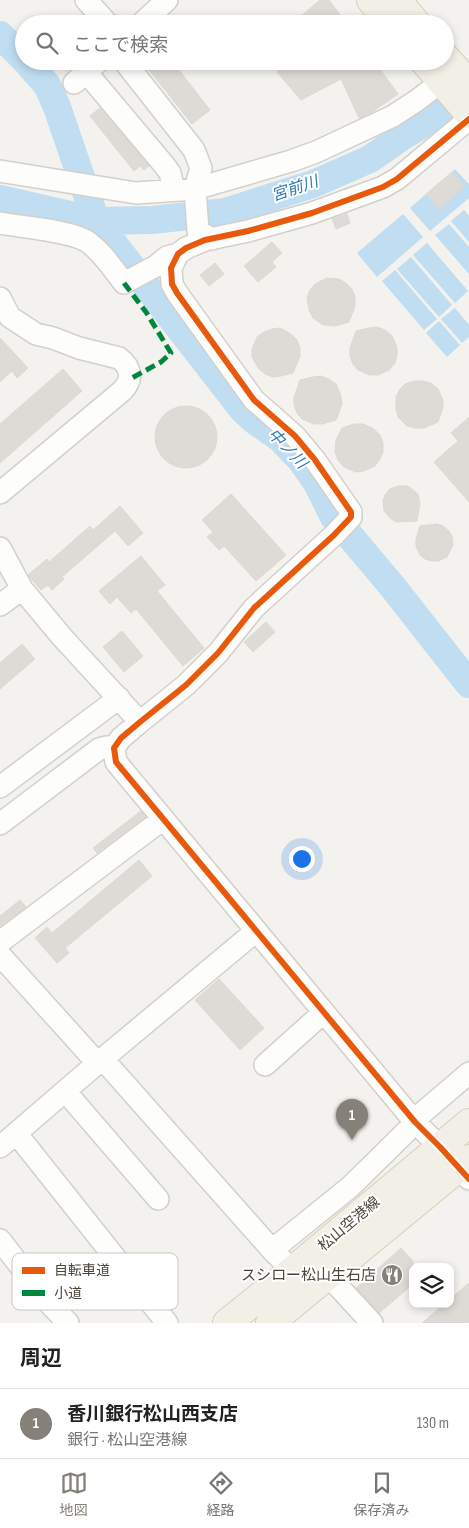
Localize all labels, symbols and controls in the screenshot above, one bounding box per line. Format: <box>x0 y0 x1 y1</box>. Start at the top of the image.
search box <box>15 15 454 70</box>
icon: search <box>33 29 61 57</box>
text: ここで検索 <box>73 34 168 57</box>
water label: 宮前川 <box>269 172 323 206</box>
water label: 中ノ川 <box>263 425 312 474</box>
your location <box>289 846 315 872</box>
pin: 1 <box>336 1099 368 1140</box>
street label: 松山空港線 <box>314 1193 384 1255</box>
legend <box>12 1253 178 1310</box>
text: 自転車道 <box>54 1262 110 1279</box>
restaurant icon: スシロー松山生石店 <box>380 1263 404 1287</box>
map controls <box>409 1263 454 1308</box>
button: layers <box>409 1263 454 1308</box>
place label: スシロー松山生石店 <box>241 1266 376 1285</box>
text: 小道 <box>54 1285 82 1302</box>
text: 周辺 <box>20 1346 62 1371</box>
text: 香川銀行松山西支店 <box>67 1403 238 1426</box>
text: 1 <box>33 1414 39 1433</box>
text: 130 m <box>417 1414 449 1433</box>
text: 銀行 · 松山空港線 <box>67 1431 187 1450</box>
tab: 地図 <box>60 1469 88 1519</box>
tab: 経路 <box>207 1469 235 1519</box>
tab: 保存済み <box>354 1469 410 1519</box>

